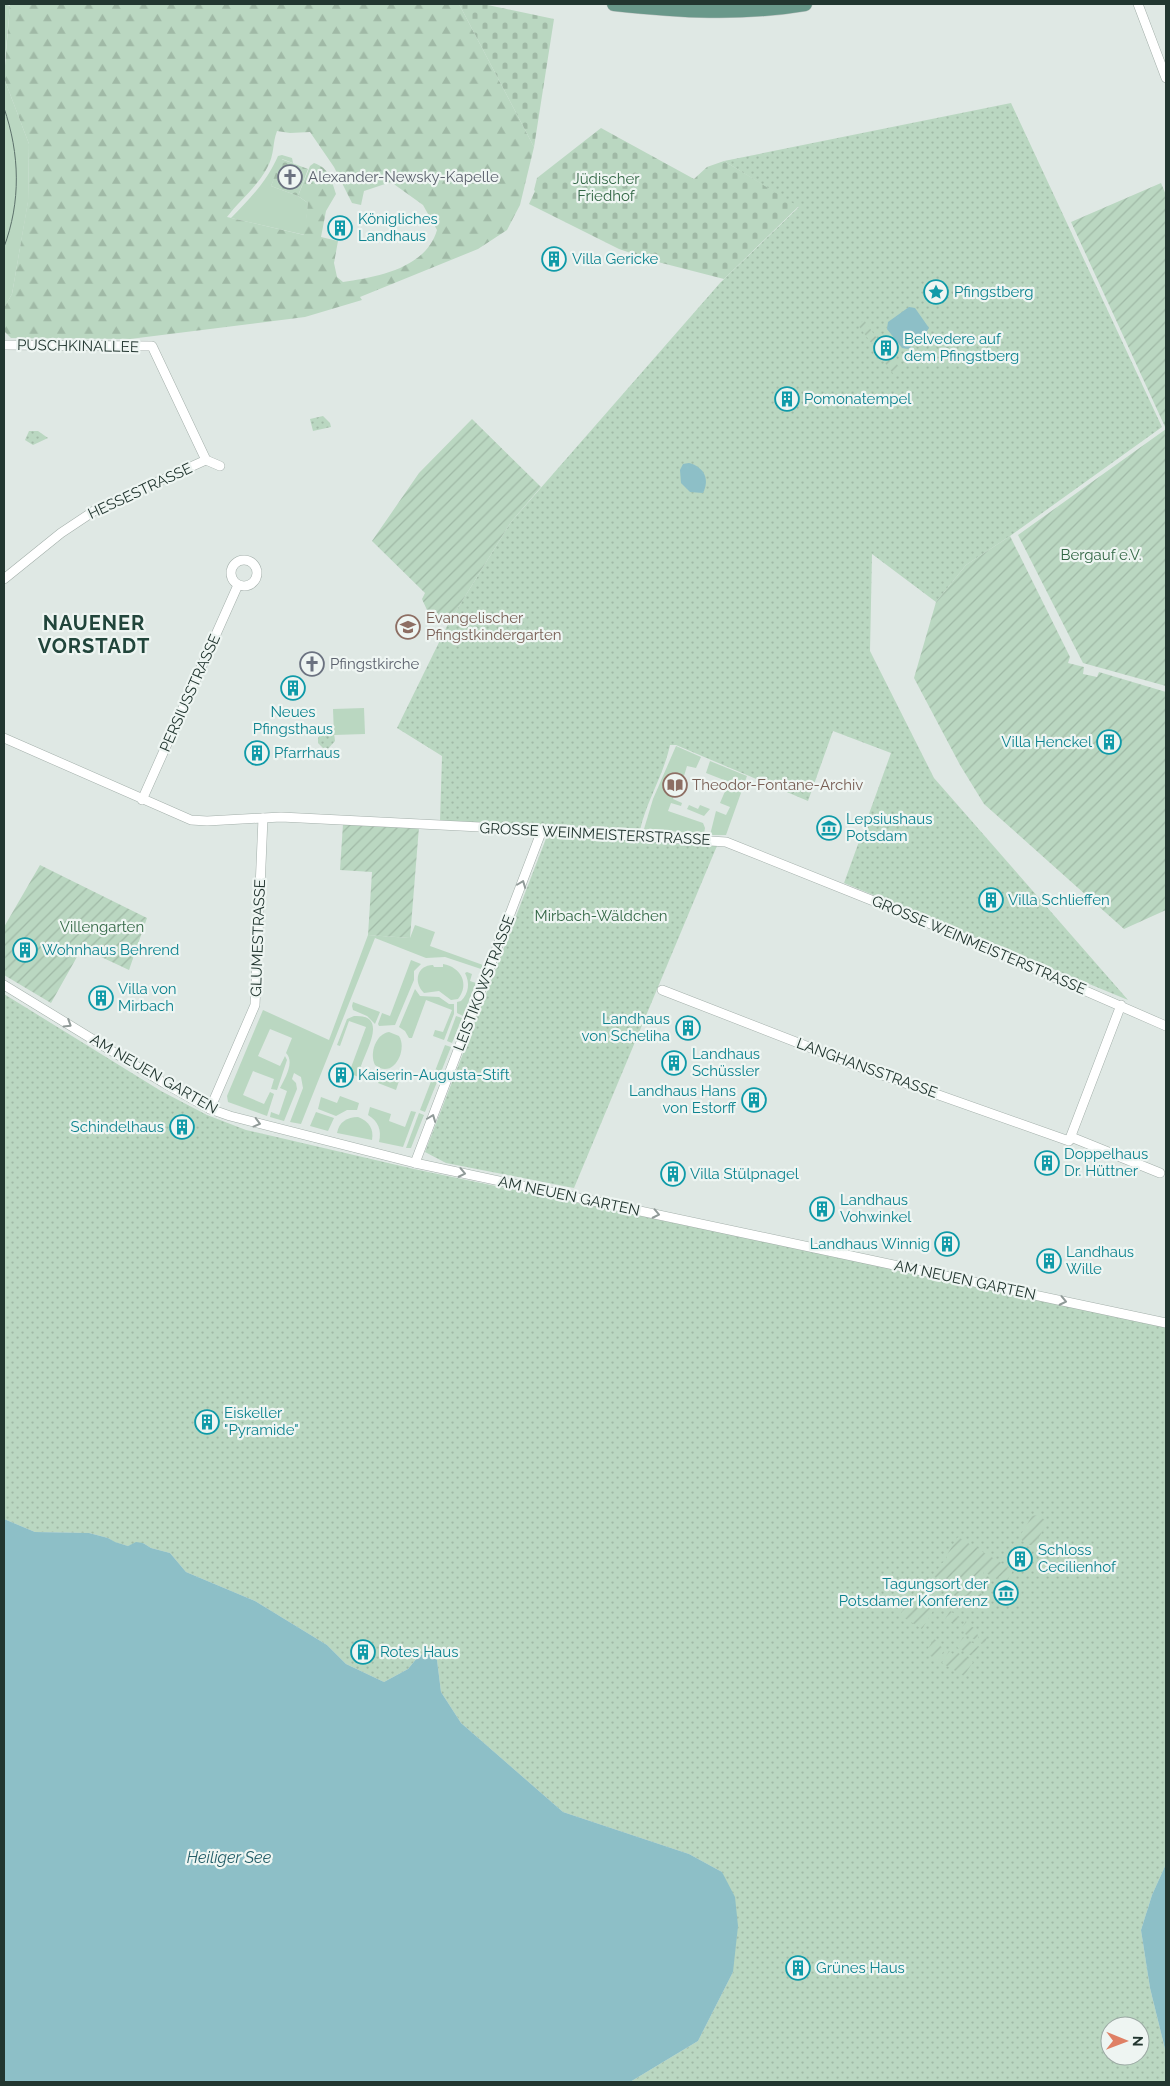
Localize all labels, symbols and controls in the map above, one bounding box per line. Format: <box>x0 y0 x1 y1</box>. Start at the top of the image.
church icon: Alexander-Newsky-Kapelle <box>277 164 303 190</box>
place label: Alexander-Newsky-Kapelle <box>308 168 499 186</box>
park label: Jüdischer Friedhof <box>573 170 640 205</box>
place label: Königliches Landhaus <box>358 210 438 245</box>
building icon: Königliches Landhaus <box>327 215 353 241</box>
building icon: Villa Gericke <box>541 246 567 272</box>
place label: Villa Gericke <box>572 250 658 268</box>
place icon: Pfingstberg <box>923 279 949 305</box>
place label: Pfingstberg <box>954 283 1034 301</box>
place label: Belvedere auf dem Pfingstberg <box>904 330 1019 365</box>
building icon: Belvedere auf dem Pfingstberg <box>873 335 899 361</box>
street label: PUSCHKINALLEE <box>17 336 139 356</box>
building icon: Pomonatempel <box>774 386 800 412</box>
place label: Pomonatempel <box>804 390 912 408</box>
street label: HESSESTRASSE <box>85 459 195 523</box>
park label: Bergauf e.V. <box>1060 546 1142 564</box>
place label: Evangelischer Pfingstkindergarten <box>426 609 562 644</box>
district label: NAUENER VORSTADT <box>38 611 150 658</box>
school or university icon: Evangelischer Pfingstkindergarten <box>395 614 421 640</box>
street label: PERSIUSSTRASSE <box>156 631 224 755</box>
church icon: Pfingstkirche <box>299 651 325 677</box>
place label: Pfingstkirche <box>330 655 419 673</box>
building icon: Neues Pfingsthaus <box>280 675 306 701</box>
place label: Neues Pfingsthaus <box>253 703 333 738</box>
building icon: Villa Henckel <box>1096 729 1122 755</box>
place label: Villa Henckel <box>1001 733 1093 751</box>
building icon: Pfarrhaus <box>244 740 270 766</box>
place label: Pfarrhaus <box>274 744 340 762</box>
library icon: Theodor-Fontane-Archiv <box>662 772 688 798</box>
place label: Theodor-Fontane-Archiv <box>692 776 863 794</box>
place label: Lepsiushaus Potsdam <box>846 810 932 845</box>
museum icon: Lepsiushaus Potsdam <box>816 815 842 841</box>
street label: GROSSE WEINMEISTERSTRASSE <box>479 819 711 849</box>
street label: GLUMESTRASSE <box>247 879 269 997</box>
one-way arrow <box>515 880 526 889</box>
building icon: Villa Schlieffen <box>978 887 1004 913</box>
place label: Villa Schlieffen <box>1008 891 1110 909</box>
street label: GROSSE WEINMEISTERSTRASSE <box>869 892 1089 998</box>
park label: Mirbach-Wäldchen <box>535 907 667 925</box>
street label: LEISTIKOWSTRASSE <box>450 912 518 1054</box>
park label: Villengarten <box>60 918 144 936</box>
building icon: Wohnhaus Behrend <box>12 937 38 963</box>
place label: Wohnhaus Behrend <box>42 941 179 959</box>
place label: Villa von Mirbach <box>118 980 177 1015</box>
building icon: Villa von Mirbach <box>88 985 114 1011</box>
place label: Landhaus von Scheliha <box>582 1010 670 1045</box>
building icon: Landhaus von Scheliha <box>675 1015 701 1041</box>
one-way arrow <box>63 1018 72 1028</box>
street label: AM NEUEN GARTEN <box>87 1030 221 1118</box>
street label: LANGHANSSTRASSE <box>794 1034 940 1102</box>
place label: Landhaus Schüssler <box>692 1045 760 1080</box>
building icon: Landhaus Schüssler <box>661 1050 687 1076</box>
building icon: Kaiserin-Augusta-Stift <box>328 1062 354 1088</box>
place label: Kaiserin-Augusta-Stift <box>358 1066 510 1084</box>
place label: Landhaus Hans von Estorff <box>629 1082 736 1117</box>
building icon: Landhaus Hans von Estorff <box>741 1087 767 1113</box>
building icon: Schindelhaus <box>169 1114 195 1140</box>
one-way arrow <box>426 1114 436 1123</box>
place label: Schindelhaus <box>71 1118 164 1136</box>
one-way arrow <box>252 1118 260 1128</box>
place label: Doppelhaus Dr. Hüttner <box>1064 1145 1148 1180</box>
building icon: Doppelhaus Dr. Hüttner <box>1034 1150 1060 1176</box>
building icon: Villa Stülpnagel <box>660 1161 686 1187</box>
place label: Villa Stülpnagel <box>690 1165 800 1183</box>
one-way arrow <box>458 1167 467 1178</box>
street label: AM NEUEN GARTEN <box>497 1172 641 1220</box>
place label: Landhaus Vohwinkel <box>840 1191 912 1226</box>
building icon: Landhaus Vohwinkel <box>809 1196 835 1222</box>
one-way arrow <box>651 1208 660 1219</box>
building icon: Landhaus Winnig <box>934 1231 960 1257</box>
place label: Landhaus Winnig <box>810 1235 930 1253</box>
place label: Landhaus Wille <box>1066 1243 1134 1278</box>
building icon: Landhaus Wille <box>1036 1248 1062 1274</box>
street label: AM NEUEN GARTEN <box>893 1256 1037 1304</box>
one-way arrow <box>1059 1295 1067 1305</box>
place label: Eiskeller "Pyramide" <box>224 1404 299 1439</box>
building icon: Eiskeller "Pyramide" <box>194 1409 220 1435</box>
place label: Schloss Cecilienhof <box>1038 1541 1117 1576</box>
building icon: Schloss Cecilienhof <box>1007 1546 1033 1572</box>
place label: Tagungsort der Potsdamer Konferenz <box>839 1575 989 1610</box>
museum icon: Tagungsort der Potsdamer Konferenz <box>993 1580 1019 1606</box>
building icon: Rotes Haus <box>350 1639 376 1665</box>
place label: Rotes Haus <box>380 1643 458 1661</box>
water label: Heiliger See <box>187 1848 272 1867</box>
building icon: Grünes Haus <box>785 1955 811 1981</box>
place label: Grünes Haus <box>816 1959 905 1977</box>
north arrow <box>1100 2016 1150 2066</box>
text: N <box>1130 2036 1146 2047</box>

